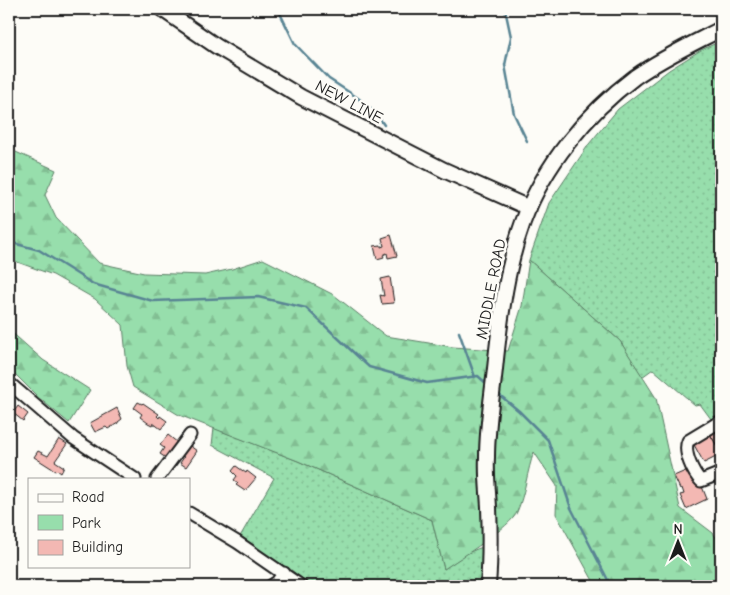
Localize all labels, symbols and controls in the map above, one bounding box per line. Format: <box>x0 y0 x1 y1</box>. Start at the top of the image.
street label: NEW LINE <box>312 77 386 127</box>
street label: MIDDLE ROAD <box>472 237 510 341</box>
legend <box>28 478 190 568</box>
text: Road <box>72 488 104 506</box>
text: Park <box>72 514 101 532</box>
north arrow <box>652 518 702 568</box>
text: N <box>673 521 683 538</box>
text: Building <box>72 538 123 556</box>

